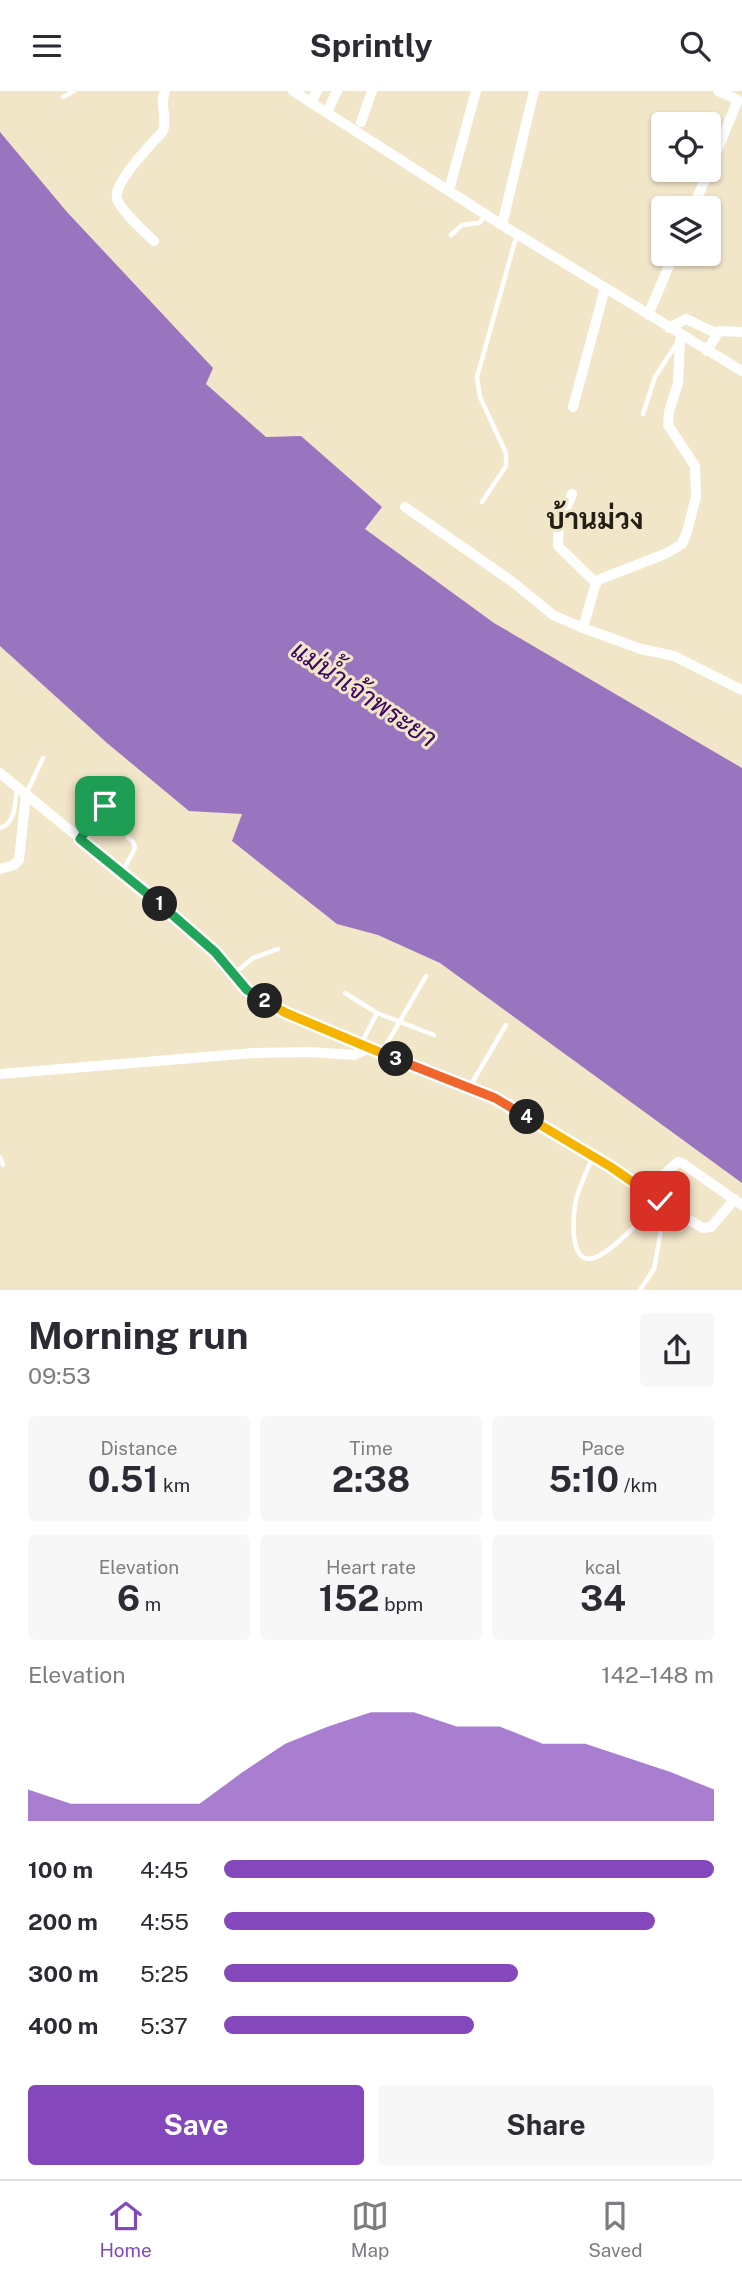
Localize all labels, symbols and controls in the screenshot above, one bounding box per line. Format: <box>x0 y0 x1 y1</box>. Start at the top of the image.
icon: menu <box>28 27 66 65</box>
text: Sprintly <box>310 27 432 64</box>
icon: search <box>676 27 714 65</box>
map controls <box>651 112 721 266</box>
button: locate <box>651 112 721 182</box>
button: layers <box>651 196 721 266</box>
district label: บ้านม่วง <box>547 500 643 535</box>
water label: แม่น้ำเจ้าพระยา <box>286 630 445 753</box>
pin <box>75 776 135 836</box>
icon: arrive <box>86 787 124 825</box>
pin: 1 <box>142 887 178 921</box>
text: 1 <box>155 892 164 914</box>
pin: 2 <box>247 983 282 1019</box>
text: 2 <box>258 989 271 1011</box>
pin: 3 <box>378 1041 414 1077</box>
text: 3 <box>389 1047 402 1069</box>
pin: 4 <box>510 1100 544 1135</box>
text: 4 <box>520 1105 533 1127</box>
pin <box>630 1171 690 1231</box>
icon: check <box>641 1182 679 1220</box>
text: Morning run <box>28 1313 249 1358</box>
button: share <box>640 1313 714 1387</box>
text: 09:53 <box>28 1362 91 1389</box>
text: Distance <box>100 1437 178 1459</box>
text: Time <box>349 1437 393 1459</box>
text: Pace <box>581 1437 625 1459</box>
text: 0.51 <box>88 1459 158 1500</box>
text: 2:38 <box>332 1459 410 1500</box>
text: 5:10 <box>549 1459 619 1500</box>
text: km <box>158 1474 190 1496</box>
text: /km <box>619 1474 658 1496</box>
text: Elevation <box>99 1556 179 1578</box>
text: Heart rate <box>326 1556 416 1578</box>
text: kcal <box>585 1556 621 1578</box>
text: 6 <box>117 1578 140 1619</box>
text: 152 <box>319 1578 380 1619</box>
text: 34 <box>580 1578 626 1619</box>
text: m <box>140 1593 161 1615</box>
text: bpm <box>380 1593 423 1615</box>
text: Elevation <box>28 1661 126 1688</box>
text: 142–148 m <box>601 1661 714 1688</box>
text: 100 m <box>28 1856 93 1883</box>
text: 4:45 <box>140 1856 188 1883</box>
text: 200 m <box>28 1908 98 1935</box>
text: 4:55 <box>140 1908 189 1935</box>
text: 300 m <box>28 1960 99 1987</box>
text: 5:25 <box>140 1960 189 1987</box>
text: 400 m <box>28 2012 98 2039</box>
text: 5:37 <box>140 2012 188 2039</box>
button: Save <box>28 2085 364 2165</box>
button: Share <box>378 2085 714 2165</box>
tab: Home <box>99 2197 152 2261</box>
tab: Map <box>351 2197 389 2261</box>
tab: Saved <box>588 2197 643 2261</box>

